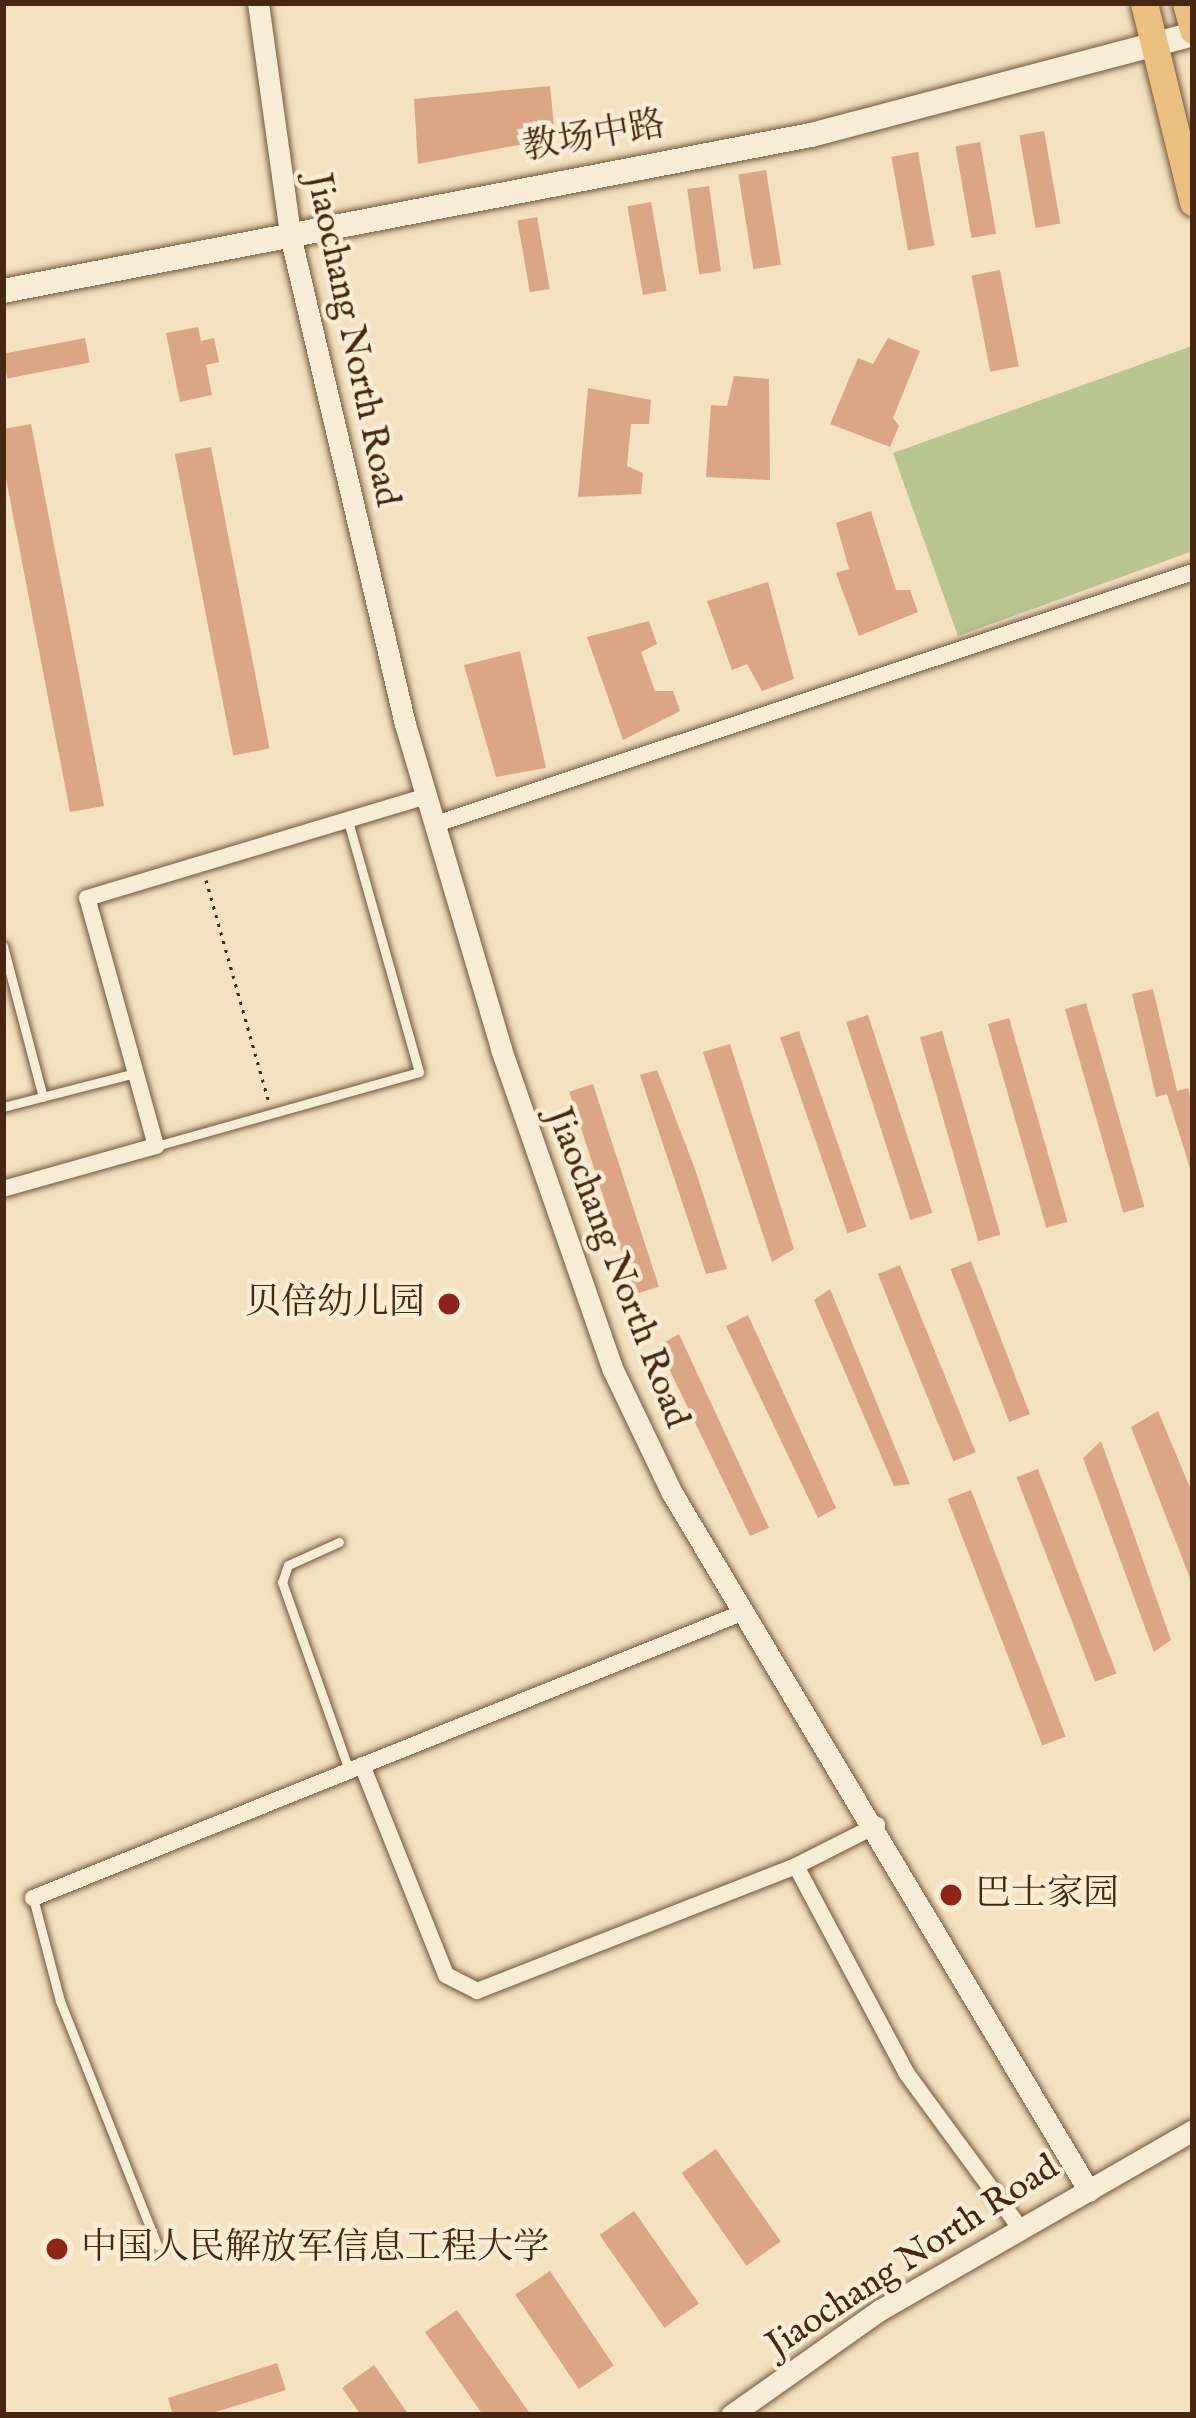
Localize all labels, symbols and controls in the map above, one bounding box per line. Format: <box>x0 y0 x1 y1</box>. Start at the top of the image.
street label: 教场中路 <box>519 103 669 171</box>
street label: Jiaochang North Road <box>296 170 408 510</box>
street label: Jiaochang North Road <box>536 1102 698 1434</box>
place label: 贝倍幼儿园 <box>245 1282 425 1326</box>
marker: 贝倍幼儿园 <box>436 1291 462 1317</box>
place label: 巴士家园 <box>975 1873 1119 1917</box>
marker: 巴士家园 <box>938 1882 964 1908</box>
street label: Jiaochang North Road <box>759 2147 1067 2367</box>
place label: 中国人民解放军信息工程大学 <box>81 2227 549 2271</box>
marker: 中国人民解放军信息工程大学 <box>44 2236 70 2262</box>

